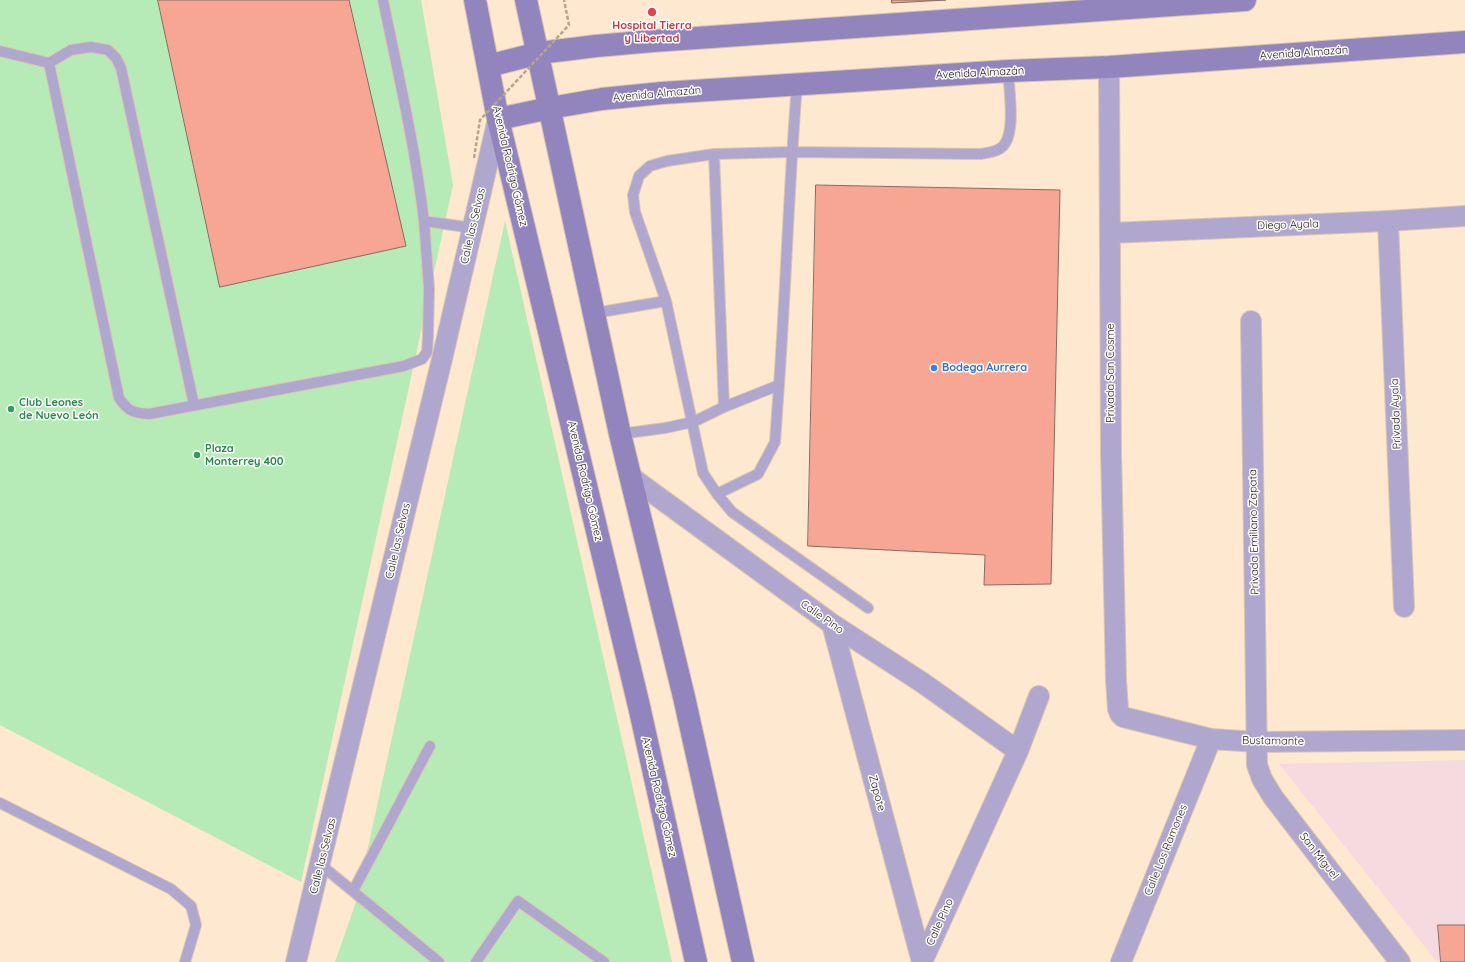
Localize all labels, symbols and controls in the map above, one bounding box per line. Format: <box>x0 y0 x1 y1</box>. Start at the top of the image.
marker: Hospital Tierra y Libertad <box>646 6 658 18</box>
place label: Hospital Tierra y Libertad <box>612 19 692 45</box>
street label: Avenida Almazán <box>1259 43 1349 63</box>
street label: Avenida Almazán <box>935 64 1025 82</box>
street label: Avenida Almazán <box>612 84 702 104</box>
street label: Avenida Rodrigo Gómez <box>490 105 530 227</box>
street label: Calle las Selvas <box>458 187 488 265</box>
street label: Diego Ayala <box>1257 217 1319 233</box>
street label: Privada San Cosme <box>1104 323 1118 423</box>
place label: Bodega Aurrera <box>942 361 1027 375</box>
marker: Bodega Aurrera <box>929 363 939 373</box>
street label: Privada Ayala <box>1388 378 1404 450</box>
place label: Club Leones de Nuevo León <box>19 396 99 422</box>
marker: Club Leones de Nuevo León <box>6 404 16 414</box>
street label: Avenida Rodrigo Gómez <box>565 420 605 542</box>
place label: Plaza Monterrey 400 <box>205 442 284 468</box>
marker: Plaza Monterrey 400 <box>192 450 202 460</box>
street label: Privada Emiliano Zapata <box>1246 469 1262 595</box>
street label: Calle las Selvas <box>383 502 413 580</box>
street label: Calle Pino <box>798 597 846 637</box>
street label: Bustamante <box>1242 734 1304 748</box>
street label: Avenida Rodrigo Gómez <box>639 736 679 858</box>
street label: Zapote <box>866 773 888 813</box>
street label: Calle Los Ramones <box>1142 802 1190 898</box>
street label: Calle las Selvas <box>307 817 339 895</box>
street label: San Miguel <box>1297 830 1341 882</box>
street label: Calle Pino <box>924 897 956 947</box>

